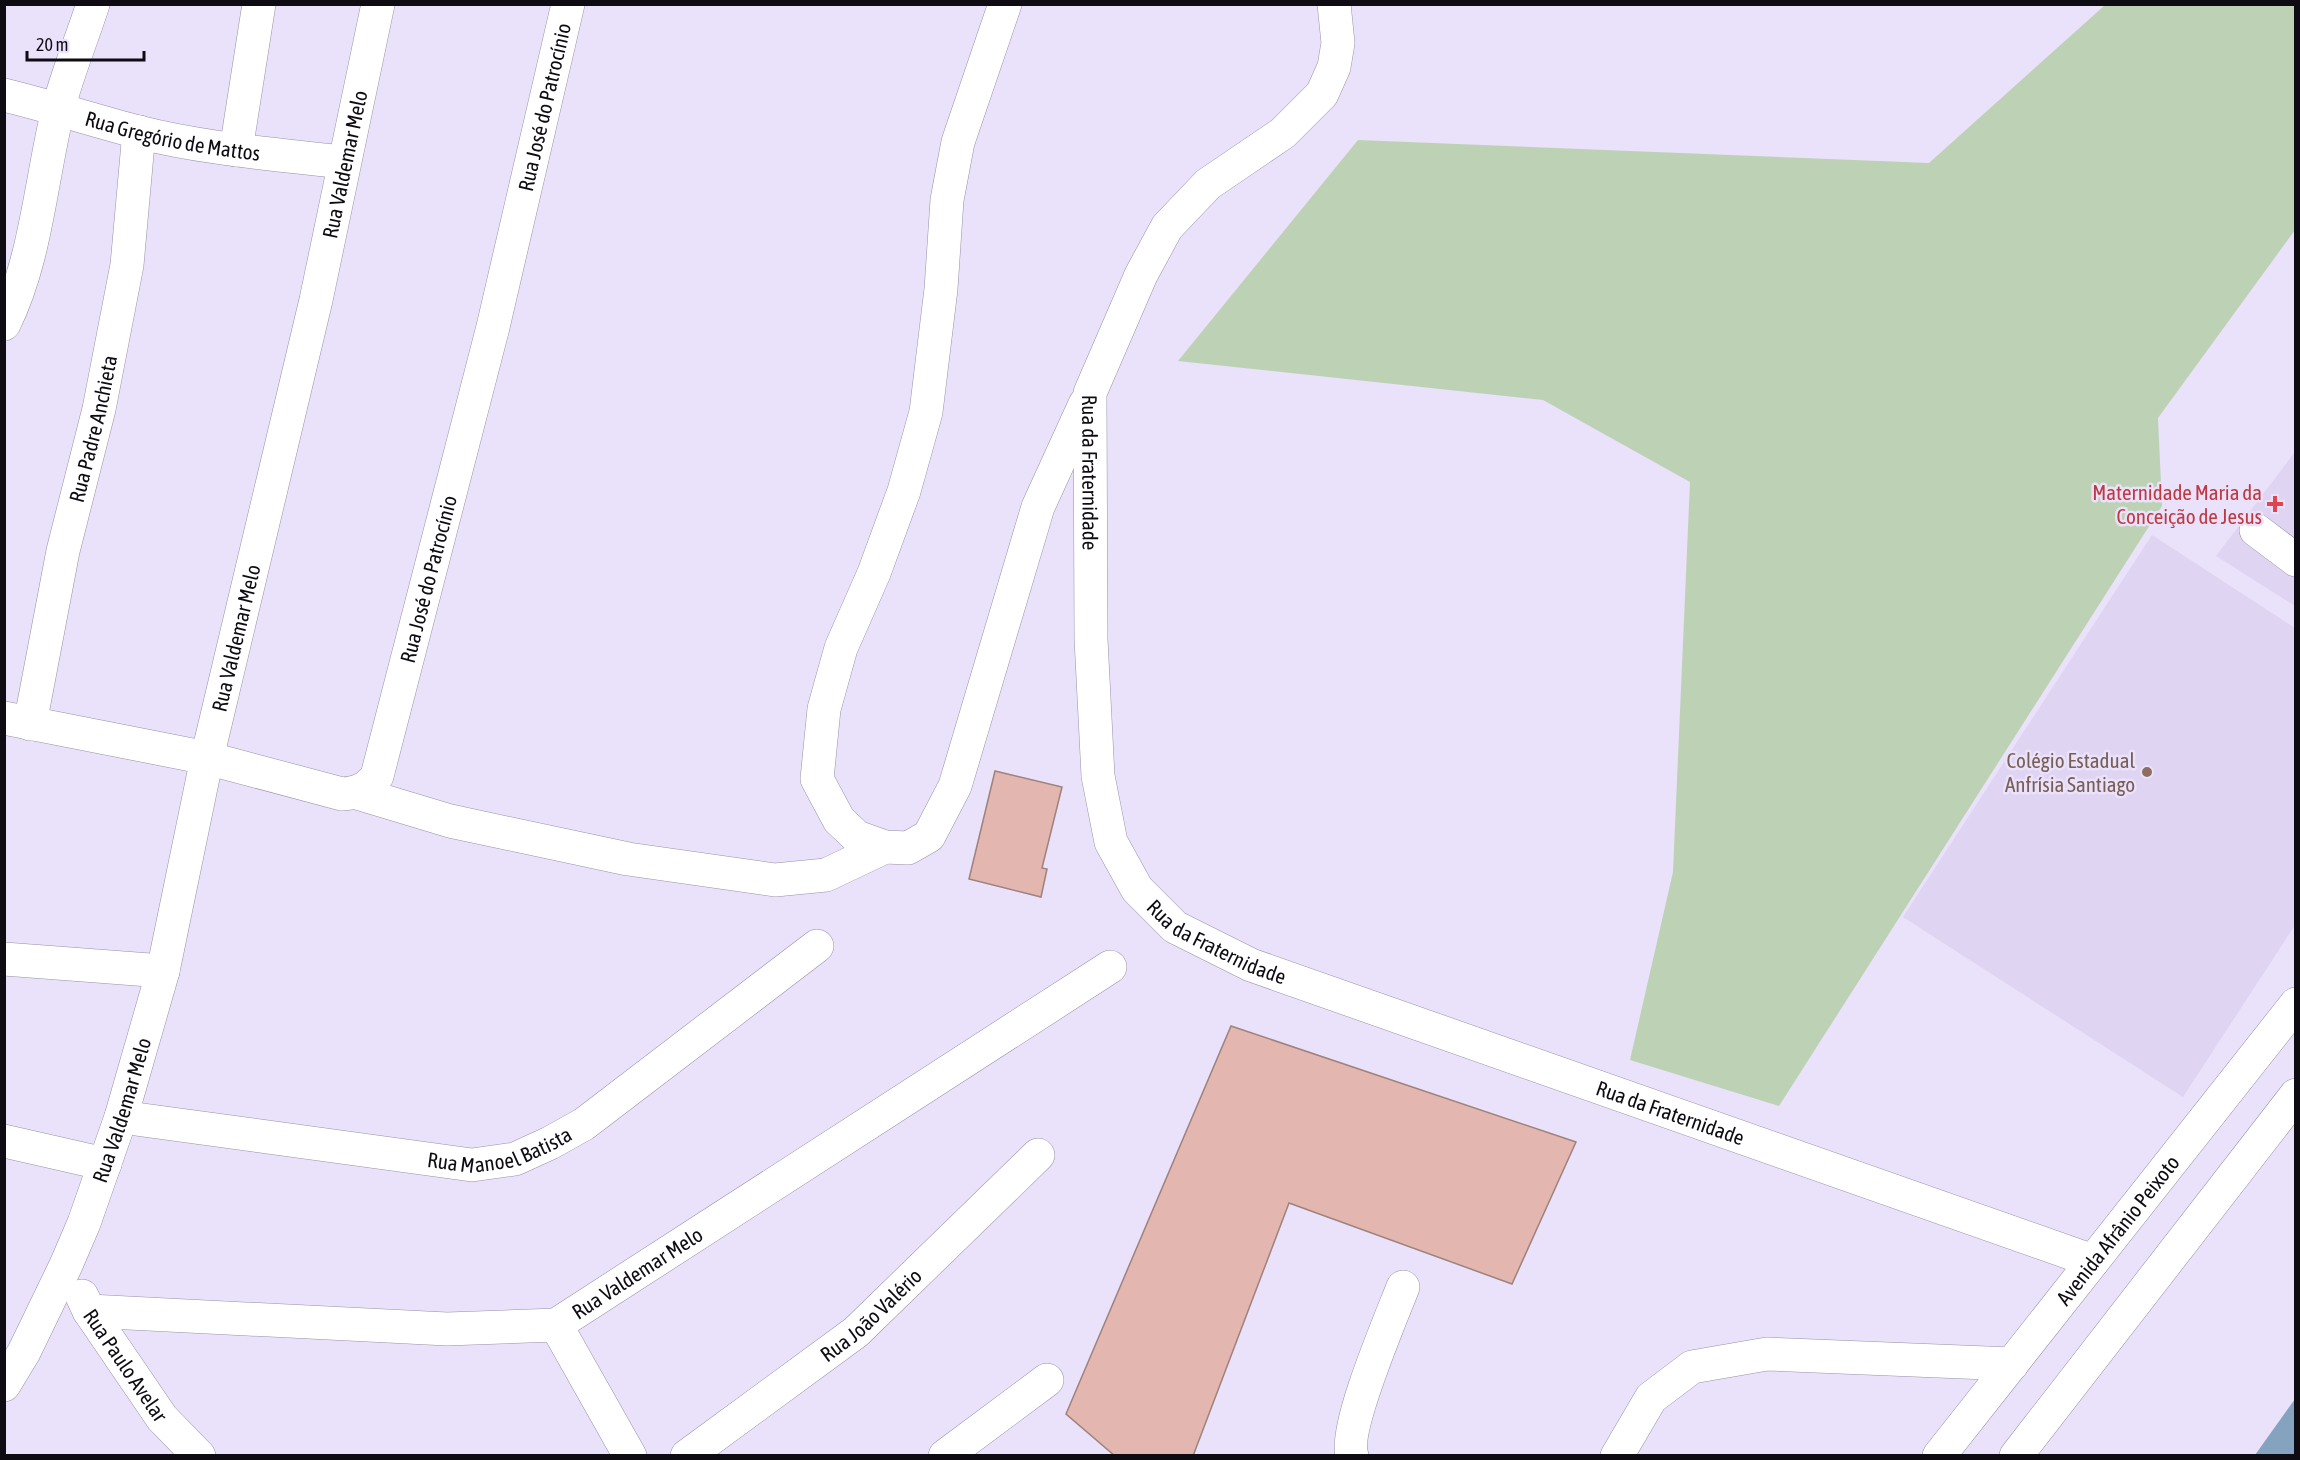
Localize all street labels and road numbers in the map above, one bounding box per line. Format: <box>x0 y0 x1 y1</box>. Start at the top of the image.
street label: Rua José do Patrocínio <box>513 21 575 193</box>
street label: Rua Valdemar Melo <box>317 88 372 240</box>
street label: Rua Gregório de Mattos <box>83 106 262 165</box>
street label: Rua Padre Anchieta <box>64 353 121 505</box>
street label: Rua da Fraternidade <box>1078 395 1103 550</box>
street label: Rua José do Patrocínio <box>395 493 461 665</box>
street label: Rua Valdemar Melo <box>206 562 265 714</box>
street label: Rua da Fraternidade <box>1142 894 1289 988</box>
street label: Rua Valdemar Melo <box>87 1035 155 1186</box>
street label: Rua da Fraternidade <box>1593 1075 1748 1150</box>
street label: Rua Manoel Batista <box>426 1122 575 1177</box>
street label: Avenida Afrânio Peixoto <box>2051 1150 2184 1310</box>
street label: Rua Valdemar Melo <box>567 1222 707 1324</box>
street label: Rua João Valério <box>815 1263 926 1366</box>
street label: Rua Paulo Avelar <box>79 1304 173 1427</box>

